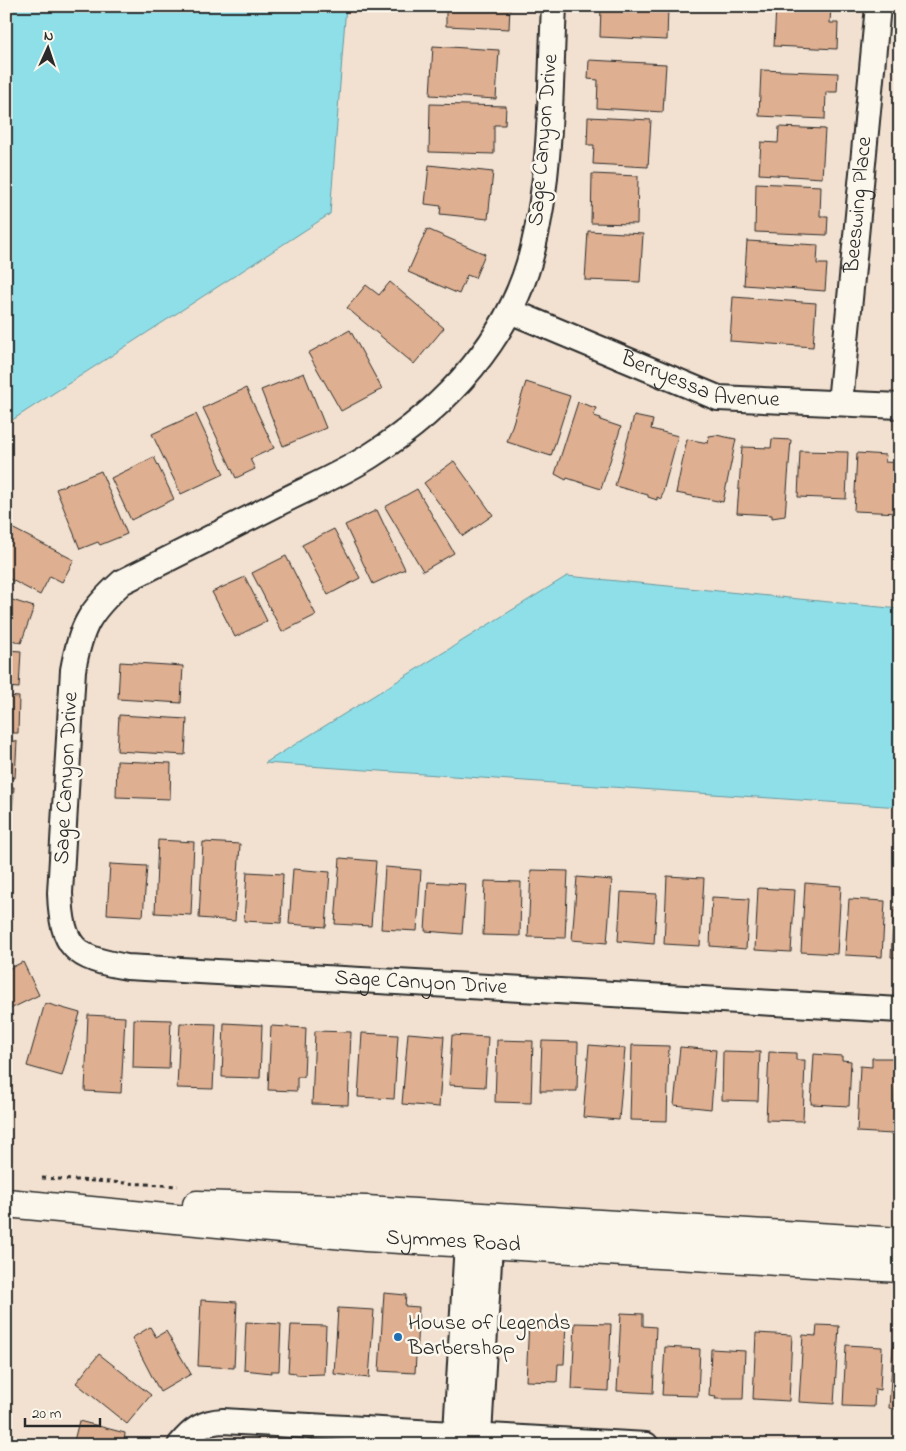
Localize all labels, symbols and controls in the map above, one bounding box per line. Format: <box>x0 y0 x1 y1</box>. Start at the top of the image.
north arrow <box>22 22 72 72</box>
text: N <box>43 26 54 47</box>
street label: Sage Canyon Drive <box>521 52 568 227</box>
street label: Beeswing Place <box>836 135 881 276</box>
street label: Berryessa Avenue <box>615 343 780 417</box>
street label: Sage Canyon Drive <box>47 691 89 865</box>
street label: Sage Canyon Drive <box>334 963 508 1004</box>
street label: Symmes Road <box>385 1222 522 1262</box>
place label: House of Legends Barbershop <box>407 1308 571 1365</box>
marker: House of Legends Barbershop <box>392 1331 404 1343</box>
scale bar <box>25 1396 100 1428</box>
text: 20 m <box>32 1403 62 1425</box>

